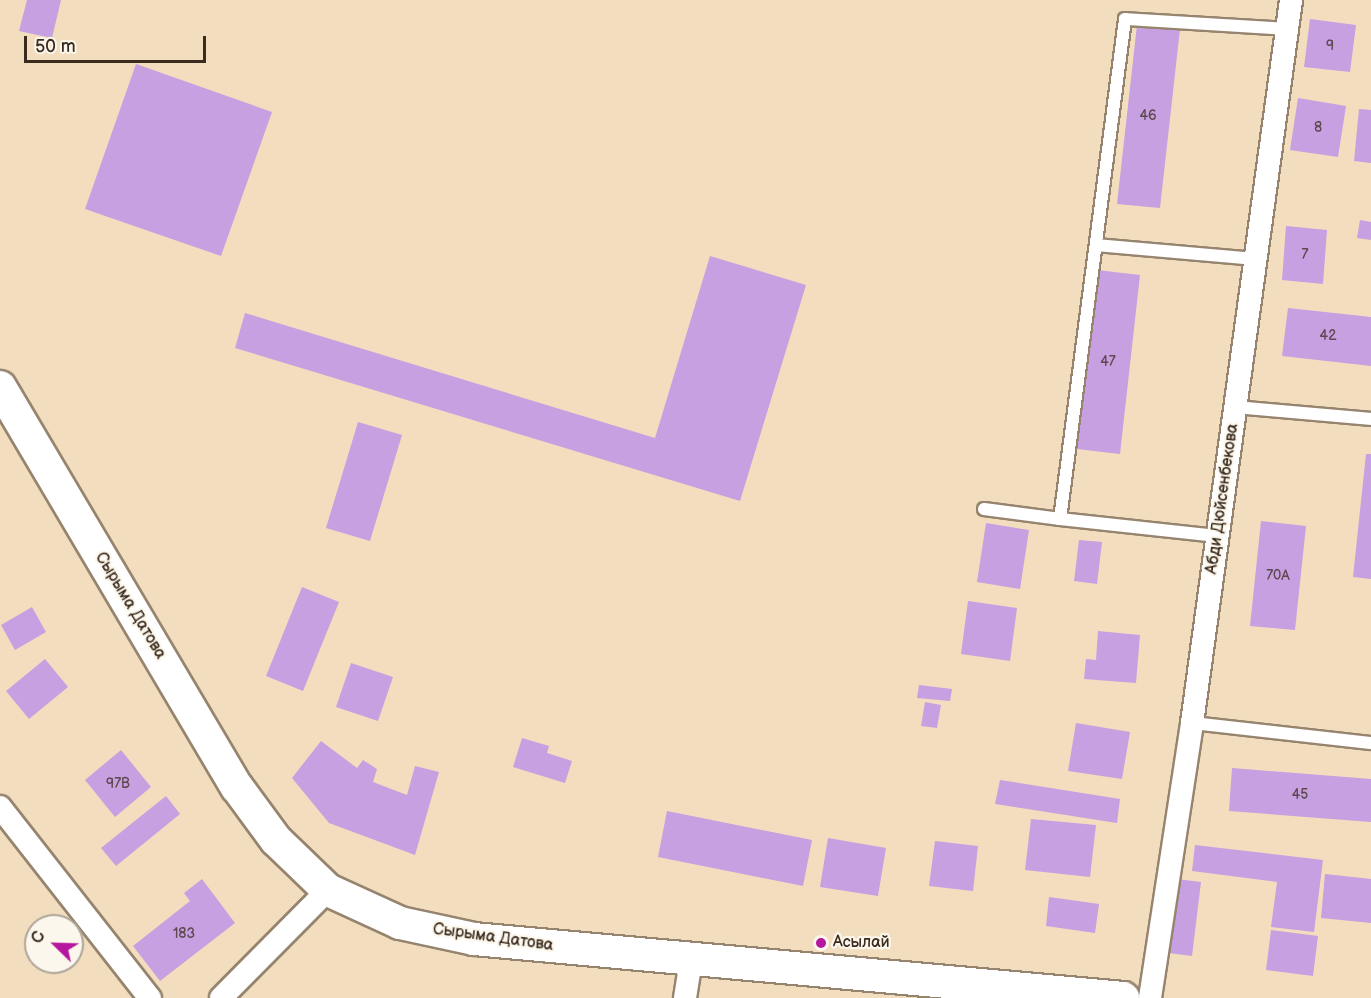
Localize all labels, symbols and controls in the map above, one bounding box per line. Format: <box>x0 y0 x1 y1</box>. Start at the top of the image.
scale bar <box>27 24 208 62</box>
text: 50 m <box>35 36 76 57</box>
house number: 9 <box>1326 38 1334 54</box>
house number: 46 <box>1139 108 1157 124</box>
house number: 8 <box>1314 120 1322 136</box>
house number: 7 <box>1302 247 1308 263</box>
house number: 42 <box>1320 328 1336 344</box>
house number: 47 <box>1100 354 1116 370</box>
street label: Абди Дюйсенбекова <box>1203 423 1243 575</box>
street label: Сырыма Датова <box>91 549 169 663</box>
house number: 70А <box>1266 568 1290 584</box>
house number: 97В <box>106 776 130 792</box>
house number: 45 <box>1292 787 1308 803</box>
north arrow <box>24 914 84 974</box>
street label: Сырыма Датова <box>432 920 554 956</box>
house number: 183 <box>173 926 195 942</box>
text: С <box>28 929 50 946</box>
place label: Асылай <box>833 933 890 953</box>
marker: Асылай <box>814 936 828 950</box>

